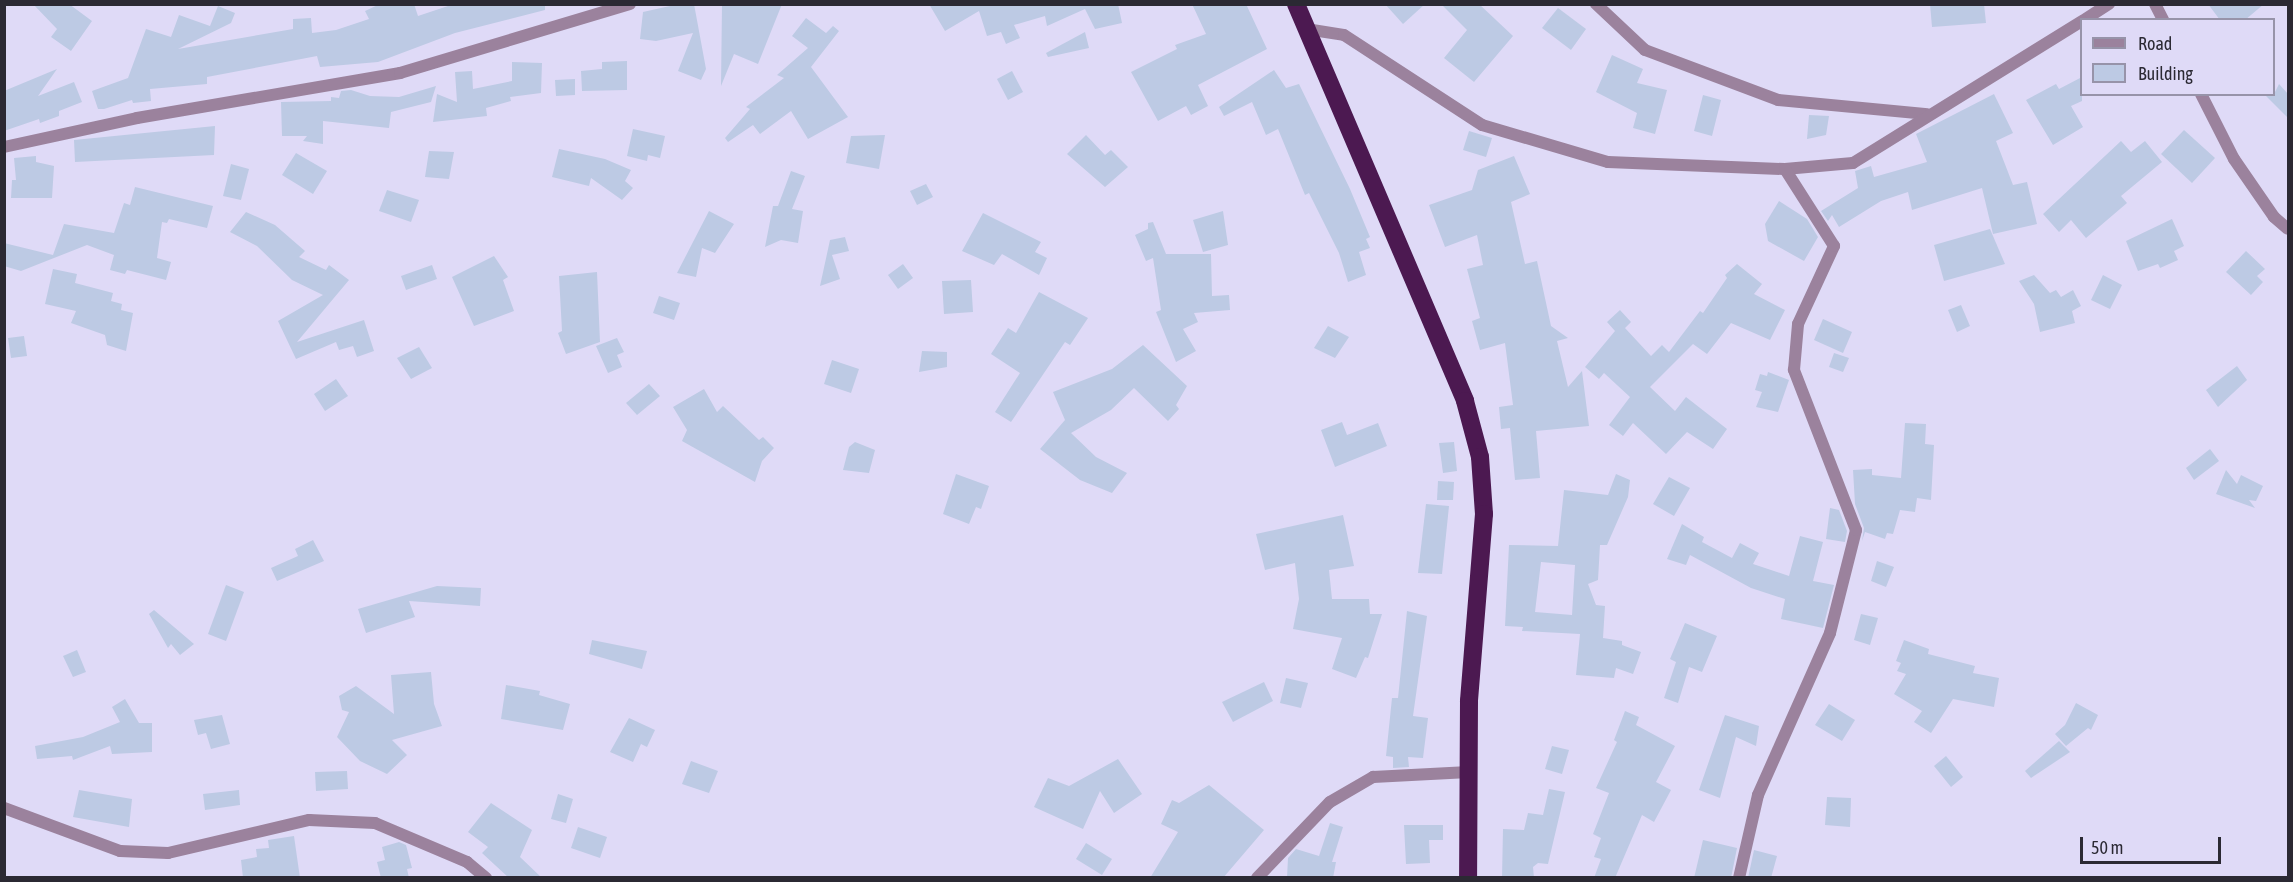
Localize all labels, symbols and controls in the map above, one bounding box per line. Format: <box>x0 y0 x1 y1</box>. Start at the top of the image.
legend <box>2080 18 2275 96</box>
text: Road <box>2138 33 2172 54</box>
text: Building <box>2138 63 2193 84</box>
scale bar <box>2083 825 2224 863</box>
text: 50 m <box>2091 837 2123 858</box>

